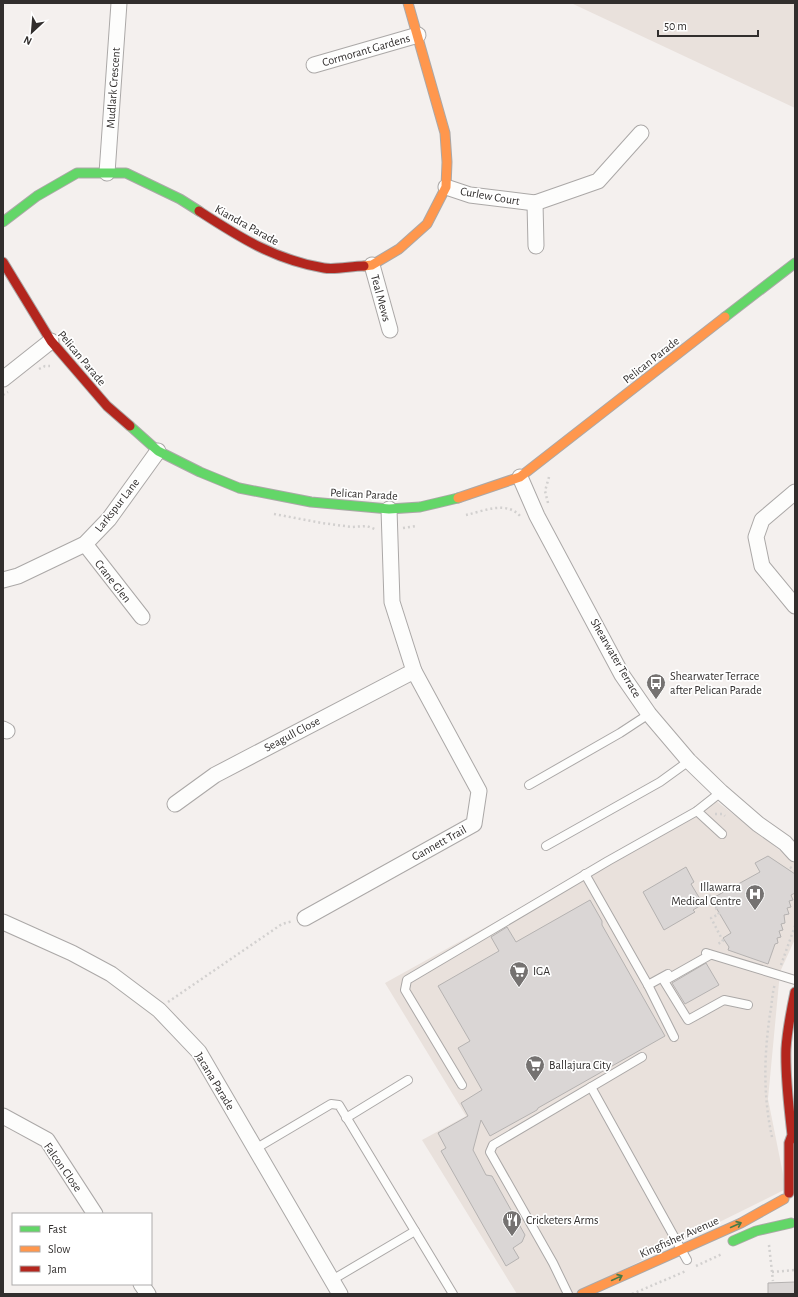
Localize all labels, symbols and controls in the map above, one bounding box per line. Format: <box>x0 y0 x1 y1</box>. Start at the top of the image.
north arrow <box>12 12 52 52</box>
scale bar <box>658 12 758 38</box>
text: 50 m <box>664 20 687 32</box>
street label: Cormorant Gardens <box>321 32 411 68</box>
text: N <box>22 34 34 47</box>
street label: Mudlark Crescent <box>104 47 122 129</box>
street label: Curlew Court <box>459 185 521 207</box>
street label: Kiandra Parade <box>213 203 281 247</box>
street label: Teal Mews <box>369 273 393 323</box>
street label: Pelican Parade <box>56 328 108 388</box>
street label: Pelican Parade <box>621 334 681 386</box>
street label: Larkspur Lane <box>92 476 142 534</box>
street label: Pelican Parade <box>330 486 398 502</box>
street label: Crane Glen <box>93 557 133 605</box>
street label: Shearwater Terrace <box>589 616 643 700</box>
place label: Shearwater Terrace after Pelican Parade <box>670 670 762 696</box>
bus stop icon: Shearwater Terrace after Pelican Parade <box>645 672 667 700</box>
street label: Seagull Close <box>262 714 322 754</box>
street label: Gannett Trail <box>410 823 468 863</box>
place label: Illawarra Medical Centre <box>671 881 741 907</box>
hospital icon: Illawarra Medical Centre <box>744 883 766 911</box>
supermarket icon: IGA <box>508 960 530 988</box>
place label: IGA <box>533 965 550 977</box>
street label: Jacana Parade <box>193 1050 237 1112</box>
supermarket icon: Ballajura City <box>524 1054 546 1082</box>
place label: Ballajura City <box>549 1059 611 1072</box>
street label: Falcon Close <box>42 1140 84 1194</box>
restaurant icon: Cricketers Arms <box>501 1209 523 1237</box>
legend <box>12 1213 152 1285</box>
place label: Cricketers Arms <box>526 1214 598 1226</box>
street label: Kingfisher Avenue <box>638 1214 720 1260</box>
one-way arrow <box>730 1221 742 1228</box>
text: Fast <box>48 1223 67 1235</box>
text: Slow <box>48 1243 70 1255</box>
text: Jam <box>48 1263 67 1275</box>
one-way arrow <box>611 1274 623 1281</box>

